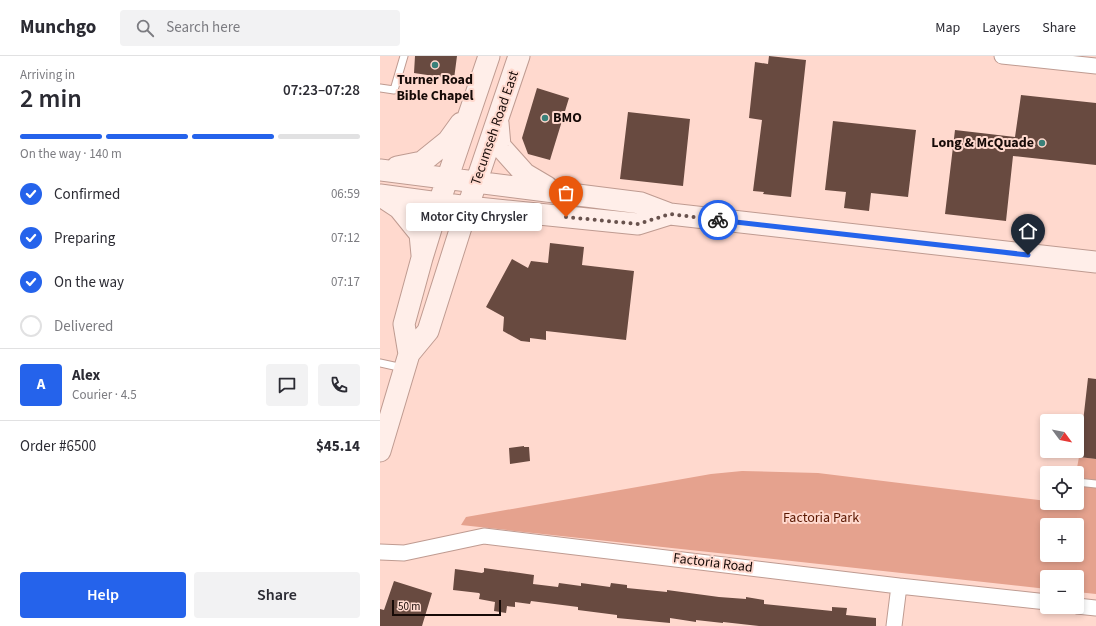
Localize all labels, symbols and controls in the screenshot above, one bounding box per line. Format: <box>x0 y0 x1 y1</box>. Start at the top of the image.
search box <box>120 10 400 46</box>
text: Munchgo <box>20 14 96 41</box>
icon: search <box>134 17 156 39</box>
text: Search here <box>166 17 240 38</box>
text: Map <box>935 18 960 38</box>
text: Layers <box>982 18 1020 38</box>
text: Share <box>1042 18 1076 38</box>
marker: Turner Road Bible Chapel <box>430 60 440 70</box>
text: Arriving in <box>20 66 75 84</box>
street label: Tecumseh Road East <box>466 68 524 188</box>
place label: Turner Road Bible Chapel <box>396 70 474 106</box>
text: 2 min <box>20 80 82 117</box>
text: 07:23–07:28 <box>283 80 360 101</box>
place label: BMO <box>553 108 582 128</box>
marker: BMO <box>540 113 550 123</box>
place label: Long & McQuade <box>931 133 1034 153</box>
marker: Long & McQuade <box>1037 138 1047 148</box>
text: On the way · 140 m <box>20 145 122 163</box>
pin <box>549 176 583 217</box>
icon: bag <box>555 182 577 204</box>
icon: check <box>20 183 42 205</box>
text: Confirmed <box>54 184 120 205</box>
text: 06:59 <box>331 185 360 203</box>
courier <box>698 200 738 240</box>
callout: Motor City Chrysler <box>406 203 542 231</box>
text: Motor City Chrysler <box>420 208 528 226</box>
icon: bike <box>707 209 729 231</box>
pin <box>1011 214 1045 255</box>
icon: home <box>1017 220 1039 242</box>
icon: check <box>20 227 42 249</box>
text: Preparing <box>54 228 115 249</box>
text: 07:12 <box>331 229 360 247</box>
icon: check <box>20 271 42 293</box>
text: On the way <box>54 272 124 293</box>
text: 07:17 <box>331 273 360 291</box>
text: Delivered <box>54 316 113 337</box>
button: chat <box>266 364 308 406</box>
button: phone <box>318 364 360 406</box>
text: Alex <box>72 365 100 386</box>
text: A <box>37 374 45 395</box>
text: Courier · 4.5 <box>72 386 137 404</box>
north arrow <box>1040 414 1084 458</box>
map controls <box>1040 414 1084 614</box>
text: Order #6500 <box>20 436 96 457</box>
text: $45.14 <box>316 436 360 457</box>
button: locate <box>1040 466 1084 510</box>
park label: Factoria Park <box>783 508 859 528</box>
button: + <box>1040 518 1084 562</box>
street label: Factoria Road <box>672 548 754 578</box>
button: − <box>1040 570 1084 614</box>
button: Help <box>20 572 186 618</box>
button: Share <box>194 572 360 618</box>
scale bar <box>392 598 501 617</box>
text: 50 m <box>398 599 420 614</box>

